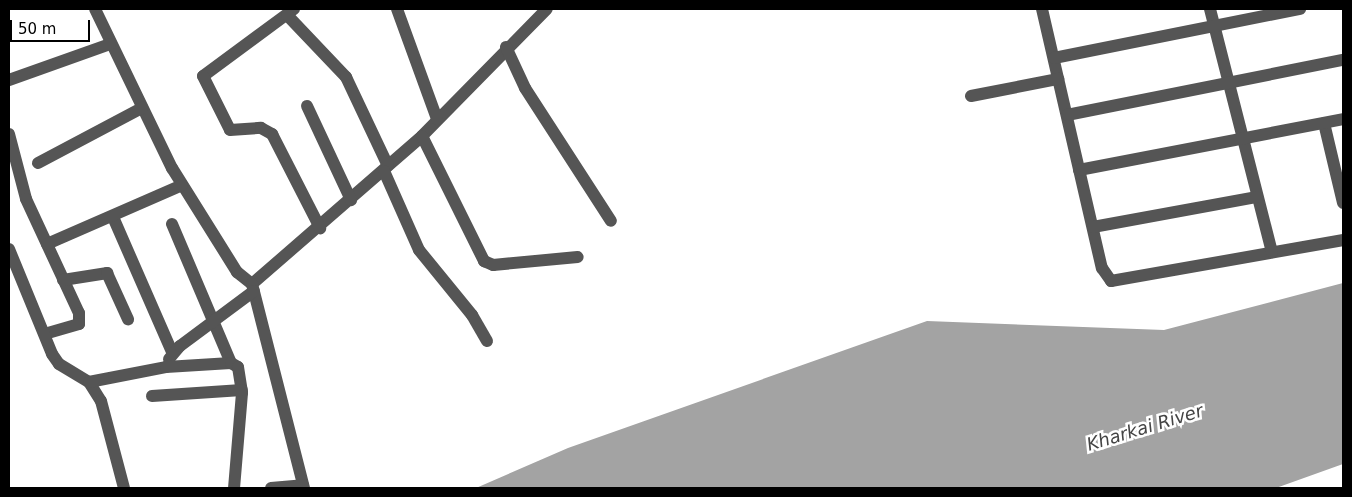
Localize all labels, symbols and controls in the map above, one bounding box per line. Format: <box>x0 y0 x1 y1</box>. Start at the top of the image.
scale bar <box>12 10 92 42</box>
text: 50 m <box>18 20 56 38</box>
water label: Kharkai River <box>1084 400 1206 456</box>

